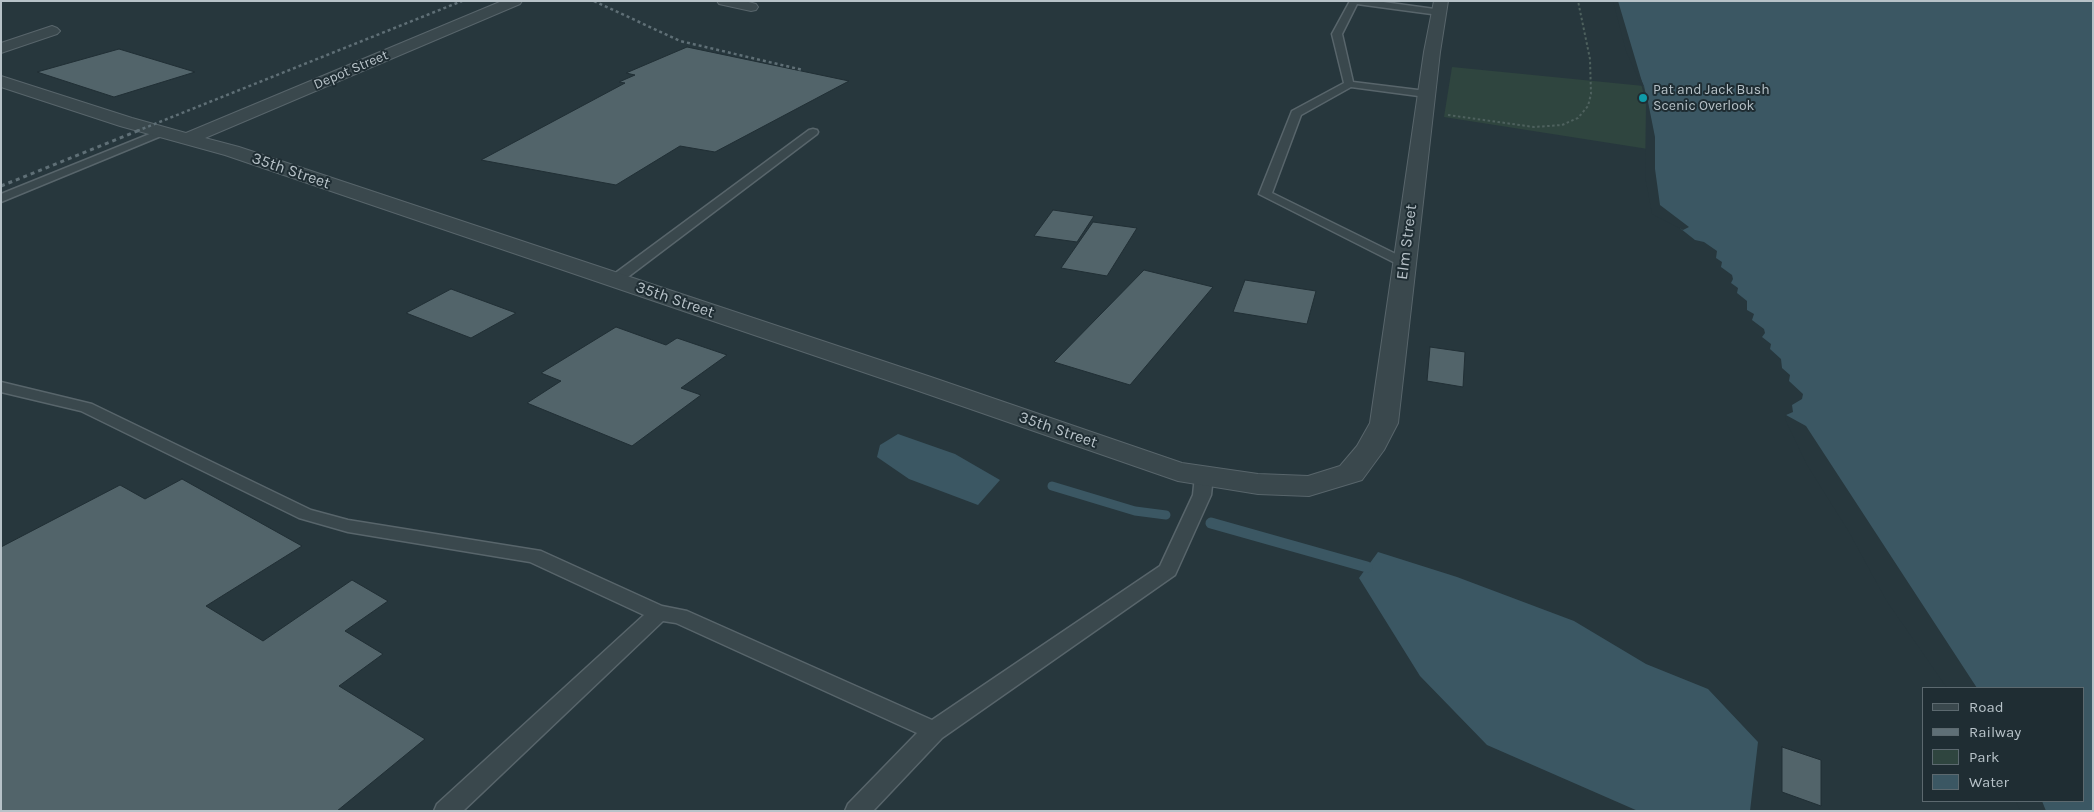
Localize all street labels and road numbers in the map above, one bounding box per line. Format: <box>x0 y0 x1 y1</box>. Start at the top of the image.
street label: Depot Street <box>311 47 391 93</box>
street label: 35th Street <box>249 149 333 193</box>
street label: Elm Street <box>1393 203 1421 281</box>
street label: 35th Street <box>633 278 717 322</box>
street label: 35th Street <box>1016 408 1100 452</box>

